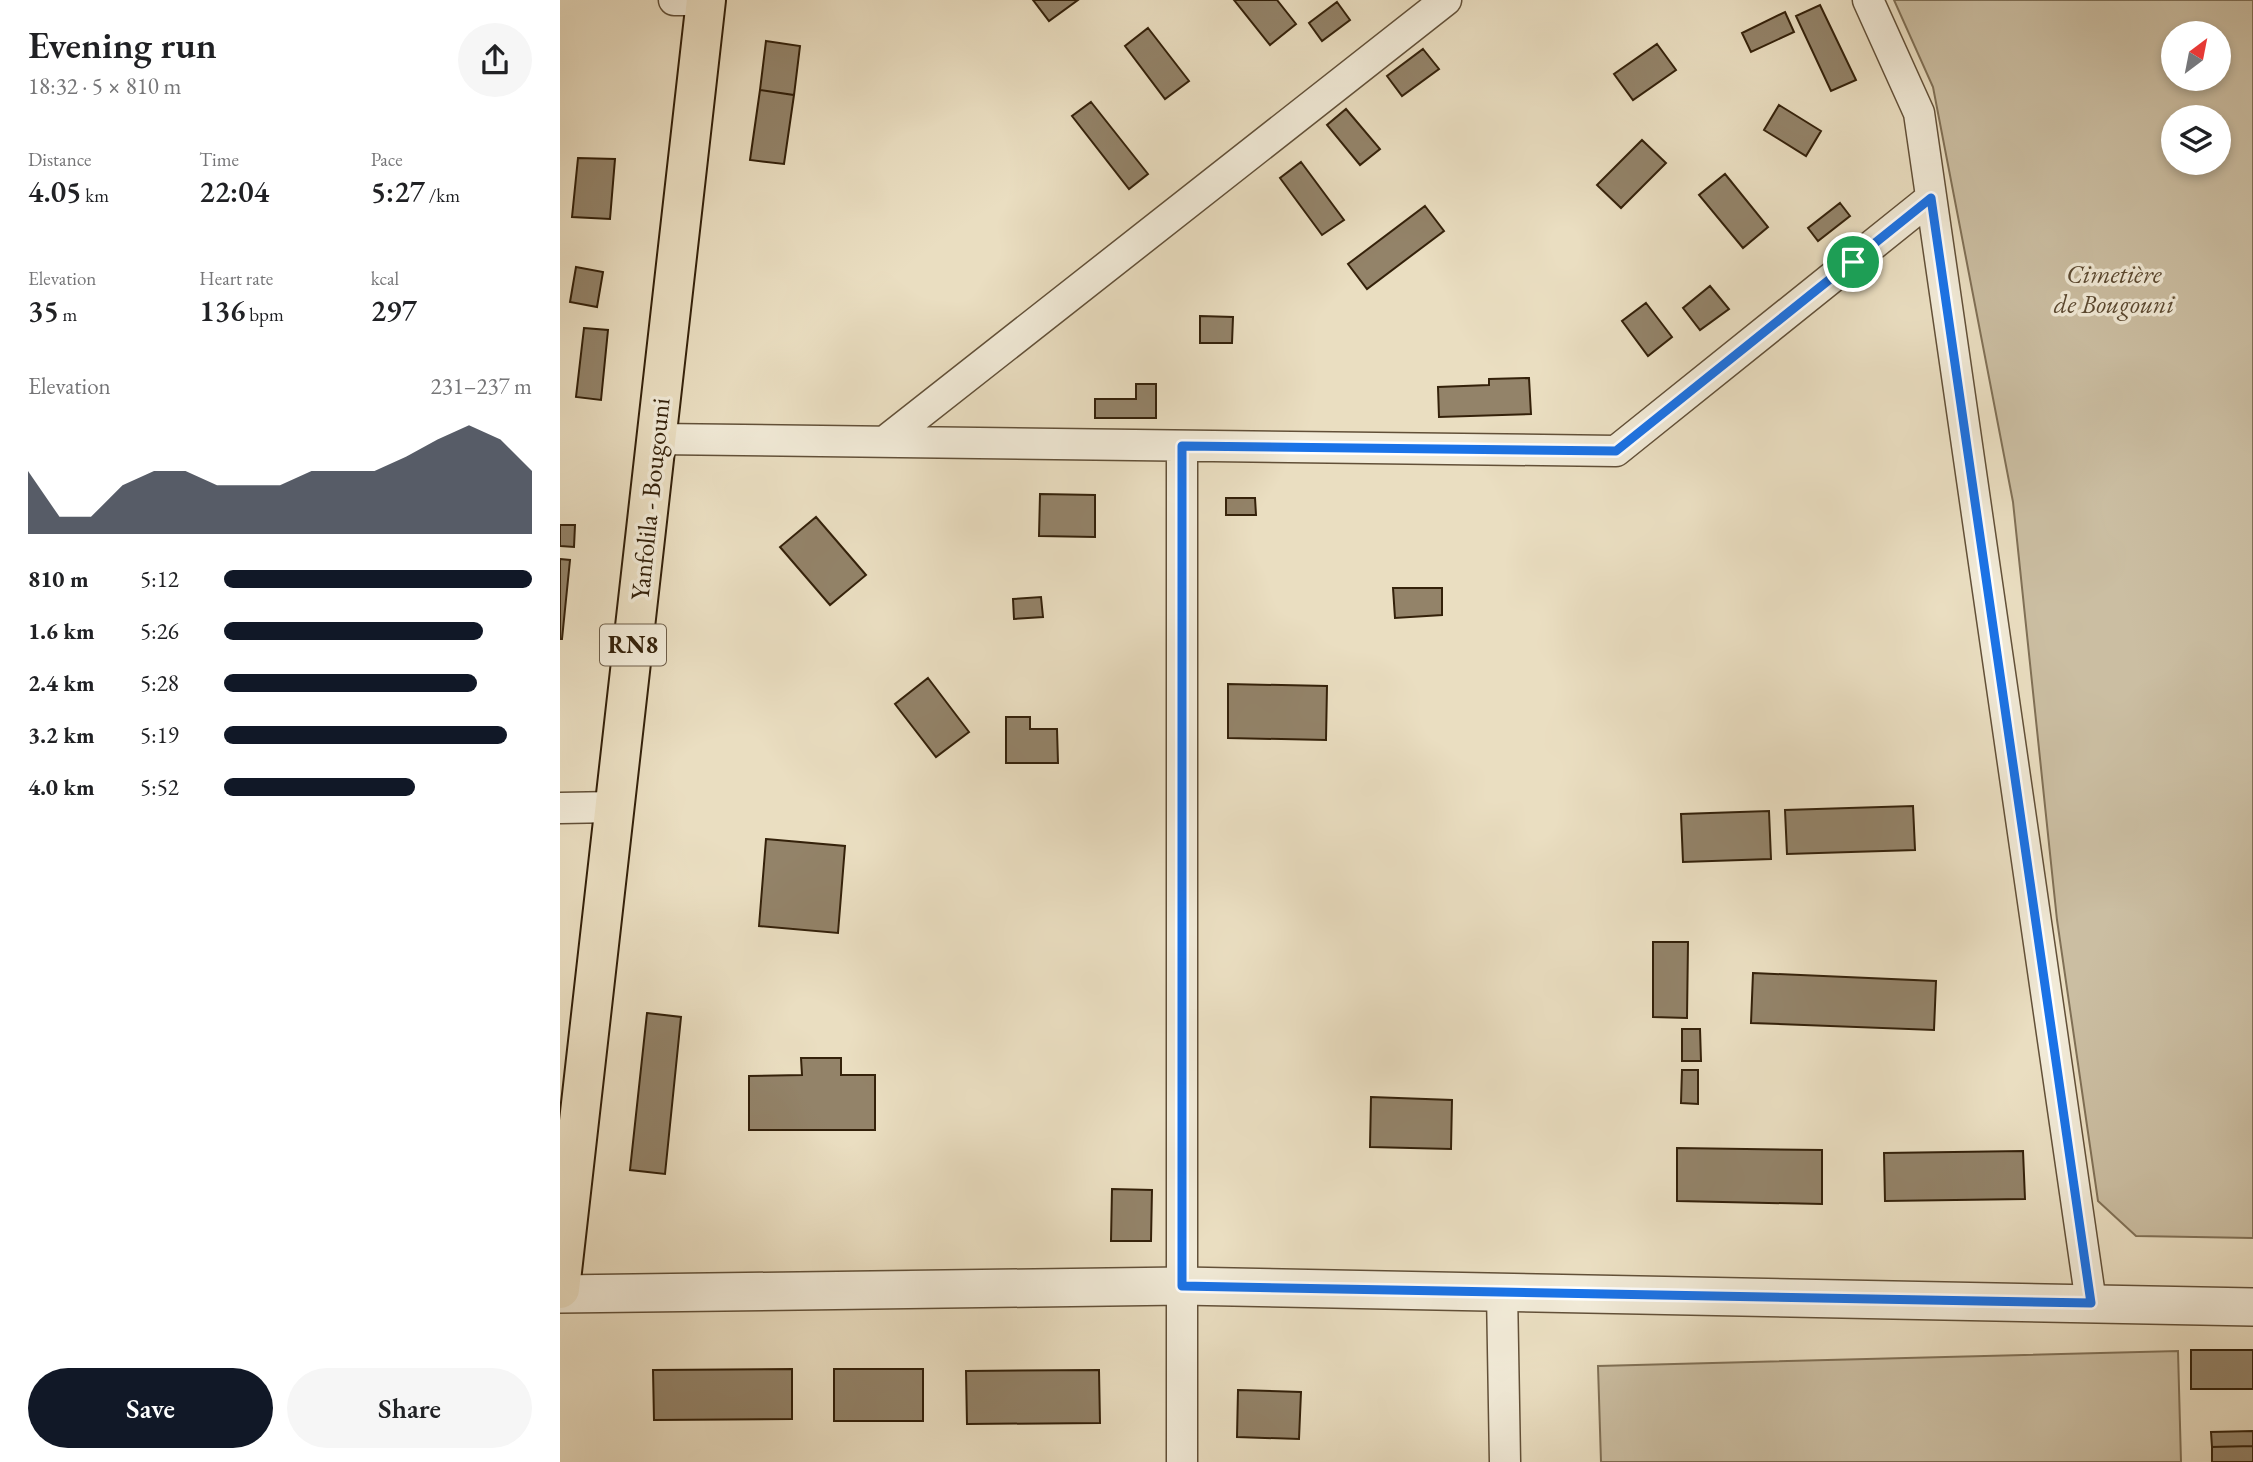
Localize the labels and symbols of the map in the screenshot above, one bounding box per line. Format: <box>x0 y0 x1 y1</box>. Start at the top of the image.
north arrow <box>2161 21 2231 91</box>
pin <box>1823 232 1883 292</box>
park label: Cimetière de Bougouni <box>2054 257 2176 321</box>
street label: Yanfolila - Bougouni <box>622 396 678 602</box>
road number: RN8 <box>600 624 666 666</box>

